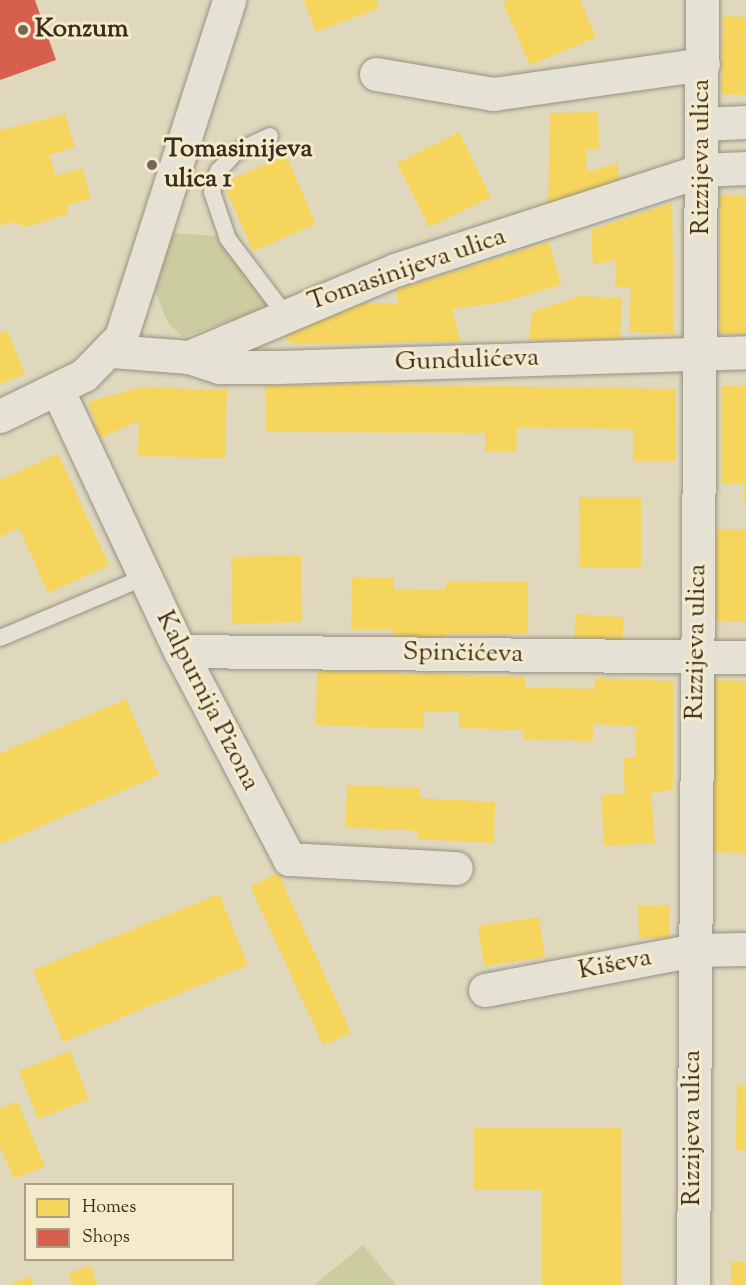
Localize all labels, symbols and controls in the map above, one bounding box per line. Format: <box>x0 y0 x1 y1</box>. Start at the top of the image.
place label: Konzum <box>35 14 129 46</box>
marker: Konzum <box>16 23 30 37</box>
street label: Rizzijeva ulica <box>686 79 718 235</box>
place label: Tomasinijeva ulica 1 <box>164 134 313 195</box>
marker: Tomasinijeva ulica 1 <box>145 158 159 172</box>
street label: Tomasinijeva ulica <box>304 222 510 318</box>
street label: Gundulićeva <box>394 343 540 379</box>
street label: Rizzijeva ulica <box>680 564 714 720</box>
street label: Kalpurnija Pizona <box>148 606 266 796</box>
street label: Spinčićeva <box>402 637 524 671</box>
street label: Kiševa <box>576 943 654 987</box>
street label: Rizzijeva ulica <box>677 1050 709 1206</box>
legend <box>24 1183 234 1261</box>
text: Homes <box>82 1195 136 1221</box>
text: Shops <box>82 1225 130 1251</box>

